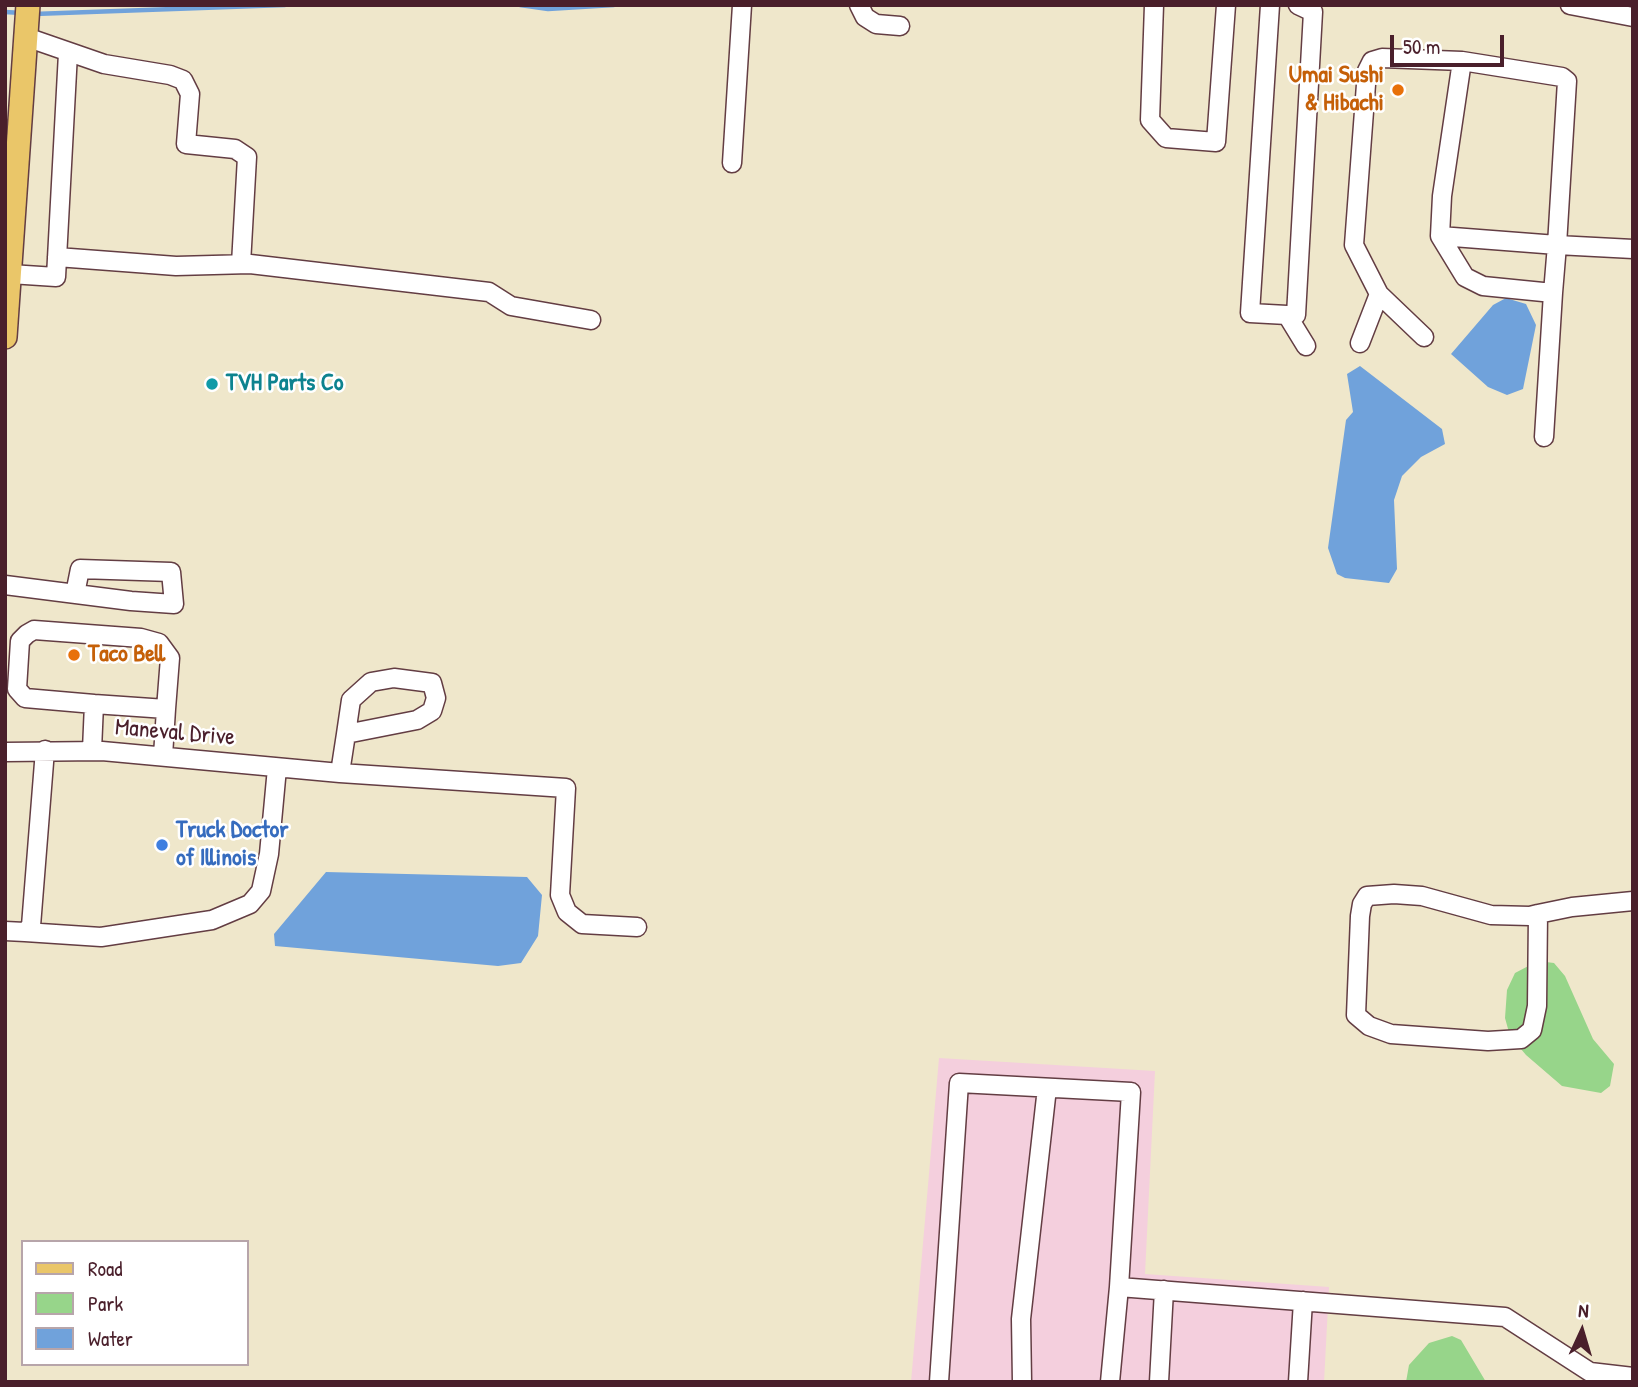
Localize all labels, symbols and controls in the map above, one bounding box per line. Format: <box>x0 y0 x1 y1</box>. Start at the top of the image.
scale bar <box>1393 21 1507 65</box>
text: 50 m <box>1403 32 1440 61</box>
place label: Umai Sushi & Hibachi <box>1289 62 1384 118</box>
marker: Umai Sushi & Hibachi <box>1390 82 1406 98</box>
place label: TVH Parts Co <box>226 370 344 398</box>
marker: TVH Parts Co <box>204 376 220 392</box>
place label: Taco Bell <box>88 641 165 669</box>
marker: Taco Bell <box>66 647 82 663</box>
street label: Maneval Drive <box>114 713 236 753</box>
place label: Truck Doctor of Illinois <box>176 817 288 873</box>
marker: Truck Doctor of Illinois <box>154 837 170 853</box>
legend <box>21 1240 248 1366</box>
text: Road <box>88 1254 122 1283</box>
text: Park <box>88 1289 123 1318</box>
north arrow <box>1547 1296 1617 1366</box>
text: N <box>1578 1297 1589 1323</box>
text: Water <box>88 1324 133 1353</box>

